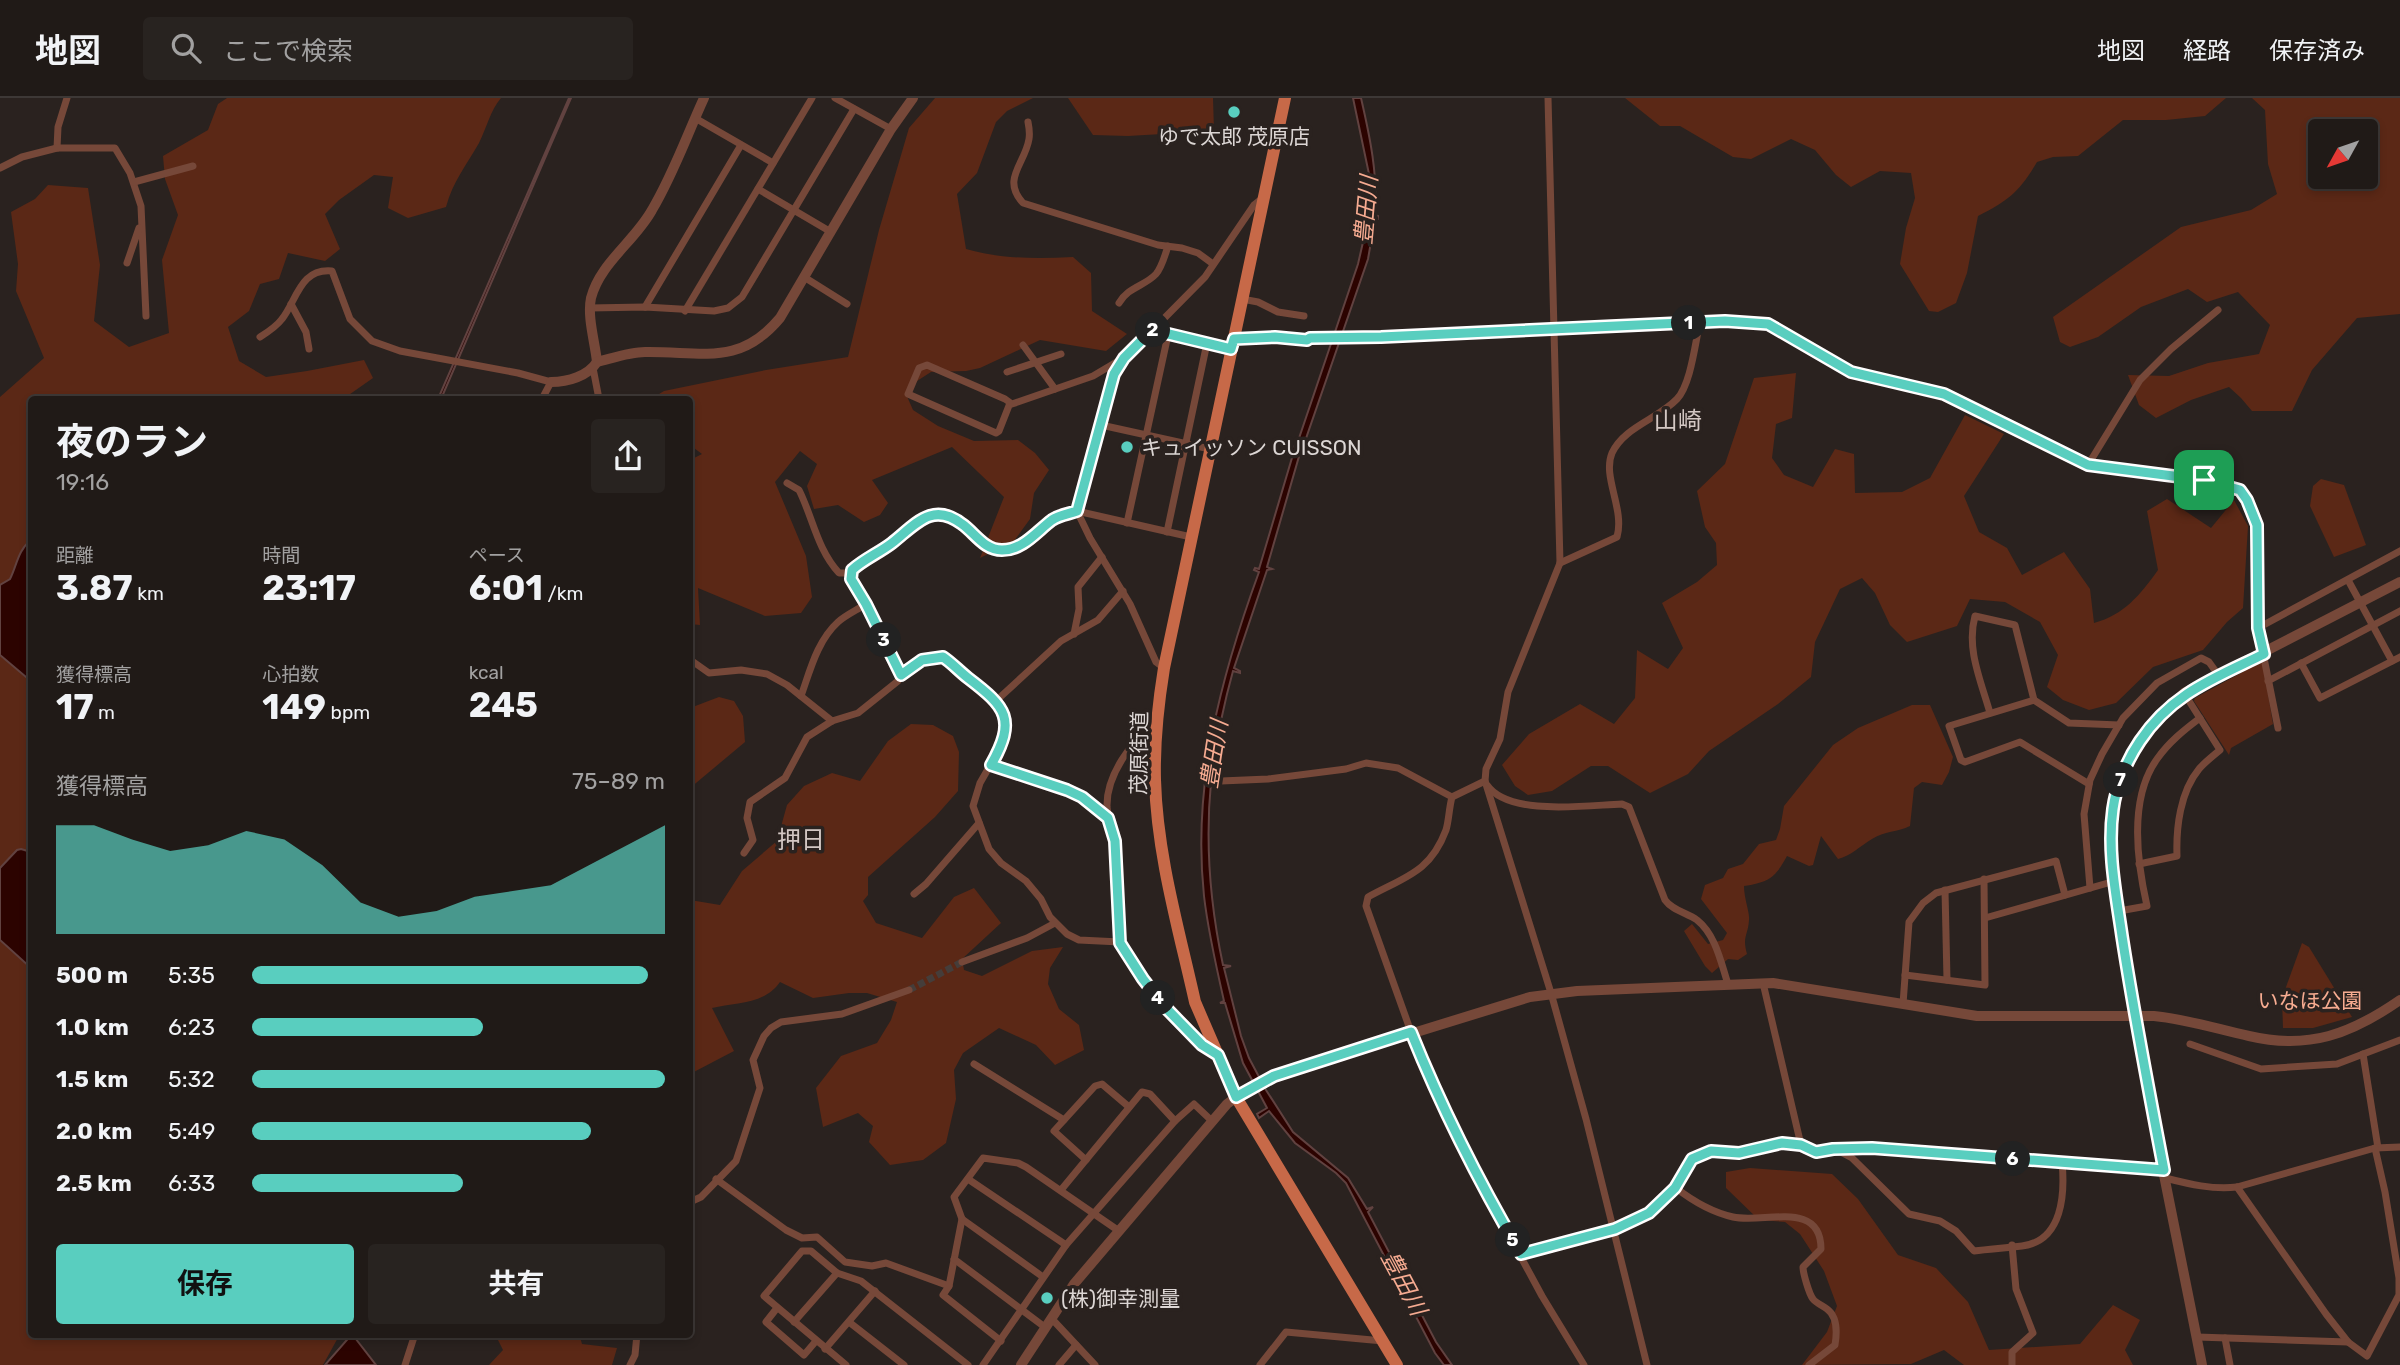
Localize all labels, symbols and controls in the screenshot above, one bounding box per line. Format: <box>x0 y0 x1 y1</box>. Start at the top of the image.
search box <box>143 17 633 80</box>
icon: search <box>167 29 205 67</box>
text: 地図 <box>35 31 101 70</box>
text: ここで検索 <box>223 36 353 67</box>
text: 地図 <box>2097 37 2145 65</box>
text: 経路 <box>2183 37 2231 65</box>
text: 保存済み <box>2269 37 2365 65</box>
marker: ゆで太郎 茂原店 <box>1226 104 1242 120</box>
north arrow <box>2308 119 2378 189</box>
map controls <box>2308 119 2378 189</box>
place label: ゆで太郎 茂原店 <box>1158 124 1310 149</box>
water label: 豊田川 <box>1349 171 1383 246</box>
pin: 1 <box>1672 306 1706 341</box>
text: 1 <box>1684 311 1693 334</box>
pin: 2 <box>1136 313 1170 348</box>
text: 2 <box>1146 318 1159 341</box>
district label: 山崎 <box>1654 407 1702 435</box>
text: 夜のラン <box>56 419 208 465</box>
button: share <box>591 419 665 493</box>
place label: キュイッソン CUISSON <box>1141 435 1362 460</box>
marker: キュイッソン CUISSON <box>1119 439 1135 455</box>
pin <box>2174 450 2234 510</box>
icon: arrive <box>2185 461 2223 499</box>
text: 19:16 <box>56 468 109 496</box>
text: 距離 <box>56 544 94 567</box>
text: 時間 <box>262 544 300 567</box>
text: ペース <box>469 544 525 567</box>
text: 3.87 <box>56 567 133 609</box>
text: 23:17 <box>262 567 356 609</box>
text: 6:01 <box>469 567 543 609</box>
text: km <box>133 582 164 605</box>
text: /km <box>543 582 583 605</box>
pin: 3 <box>866 622 902 658</box>
text: 3 <box>877 628 890 651</box>
text: kcal <box>469 661 504 684</box>
text: 獲得標高 <box>56 663 132 686</box>
text: 心拍数 <box>262 663 319 686</box>
text: 245 <box>469 684 538 726</box>
text: 17 <box>56 686 93 728</box>
text: 149 <box>262 686 326 728</box>
text: m <box>93 701 115 724</box>
text: bpm <box>326 701 370 724</box>
street label: 茂原街道 <box>1126 711 1152 795</box>
water label: 豊田川 <box>1195 715 1234 790</box>
pin: 7 <box>2104 762 2138 798</box>
text: 75–89 m <box>572 767 665 795</box>
text: 7 <box>2115 768 2126 791</box>
text: 獲得標高 <box>56 772 148 800</box>
district label: 押日 <box>777 826 825 854</box>
text: 500 m <box>56 961 128 989</box>
text: 5:35 <box>168 961 215 989</box>
pin: 4 <box>1140 981 1176 1016</box>
text: 4 <box>1151 986 1164 1009</box>
park label: いなほ公園 <box>2258 988 2363 1013</box>
text: 1.0 km <box>56 1013 129 1041</box>
text: 6:23 <box>168 1013 215 1041</box>
text: 1.5 km <box>56 1065 128 1093</box>
text: 5:32 <box>168 1065 215 1093</box>
text: 2.0 km <box>56 1117 132 1145</box>
text: 5:49 <box>168 1117 215 1145</box>
pin: 6 <box>1996 1142 2030 1176</box>
text: 6 <box>2006 1147 2019 1170</box>
text: 2.5 km <box>56 1169 132 1197</box>
text: 6:33 <box>168 1169 215 1197</box>
pin: 5 <box>1496 1222 1530 1258</box>
text: 5 <box>1506 1228 1519 1251</box>
button: 保存 <box>56 1244 354 1324</box>
button: 共有 <box>368 1244 665 1324</box>
water label: 豊田川 <box>1375 1246 1434 1323</box>
place label: (株)御幸測量 <box>1061 1286 1180 1311</box>
marker: (株)御幸測量 <box>1039 1290 1055 1306</box>

